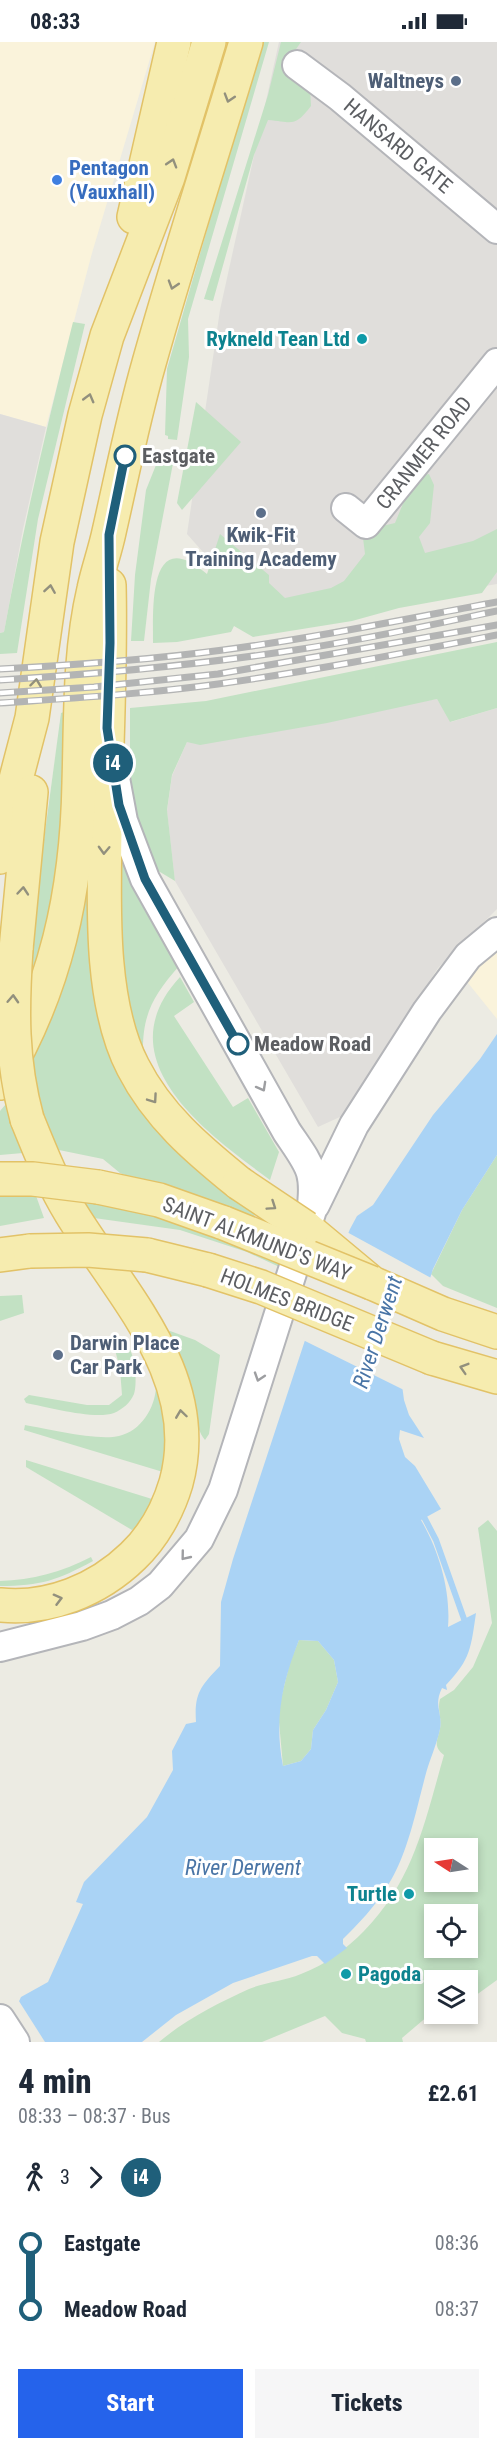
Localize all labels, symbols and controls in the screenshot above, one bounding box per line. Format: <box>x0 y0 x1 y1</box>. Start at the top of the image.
text: 08:33 <box>30 9 81 34</box>
place label: Waltneys <box>368 69 444 93</box>
marker: Waltneys <box>449 74 463 88</box>
one-way arrow <box>224 92 236 103</box>
street label: HANSARD GATE <box>339 94 457 198</box>
place label: Pentagon (Vauxhall) <box>69 156 155 204</box>
one-way arrow <box>165 158 177 169</box>
marker: Pentagon (Vauxhall) <box>50 173 64 187</box>
one-way arrow <box>168 279 180 290</box>
place label: Rykneld Tean Ltd <box>206 327 350 351</box>
marker: Rykneld Tean Ltd <box>355 332 369 346</box>
street label: CRANMER ROAD <box>371 392 477 514</box>
one-way arrow <box>82 393 95 403</box>
place label: Eastgate <box>142 444 215 468</box>
marker: Eastgate <box>114 445 136 467</box>
marker: Kwik-Fit Training Academy <box>254 506 268 520</box>
place label: Kwik-Fit Training Academy <box>185 523 337 571</box>
one-way arrow <box>43 584 55 594</box>
one-way arrow <box>30 678 42 687</box>
line badge: i4 <box>86 744 140 782</box>
text: i4 <box>105 751 121 775</box>
one-way arrow <box>98 845 111 854</box>
one-way arrow <box>16 886 29 895</box>
one-way arrow <box>7 994 20 1003</box>
place label: Meadow Road <box>254 1032 371 1056</box>
marker: Meadow Road <box>227 1033 249 1055</box>
one-way arrow <box>255 1081 266 1091</box>
one-way arrow <box>146 1092 157 1103</box>
street label: SAINT ALKMUND'S WAY <box>160 1192 354 1286</box>
one-way arrow <box>266 1199 277 1210</box>
street label: HOLMES BRIDGE <box>217 1264 357 1336</box>
water label: River Derwent <box>348 1272 408 1391</box>
place label: Darwin Place Car Park <box>70 1331 179 1379</box>
marker: Darwin Place Car Park <box>51 1348 65 1362</box>
one-way arrow <box>459 1363 470 1375</box>
one-way arrow <box>253 1371 266 1382</box>
one-way arrow <box>175 1409 187 1419</box>
one-way arrow <box>182 1549 193 1560</box>
one-way arrow <box>52 1594 63 1606</box>
north arrow <box>424 1838 478 1892</box>
map controls <box>424 1838 478 2024</box>
water label: River Derwent <box>185 1855 302 1880</box>
place label: Turtle <box>347 1882 397 1906</box>
marker: Turtle <box>402 1887 416 1901</box>
button: locate <box>424 1904 478 1958</box>
place label: Pagoda <box>358 1962 421 1986</box>
marker: Pagoda <box>339 1967 353 1981</box>
button: layers <box>424 1970 478 2024</box>
text: 4 min <box>18 2062 92 2101</box>
text: £2.61 <box>428 2081 479 2106</box>
text: 08:33 – 08:37 · Bus <box>18 2104 171 2128</box>
icon: walk <box>18 2161 51 2194</box>
icon: forward <box>79 2161 112 2194</box>
text: 3 <box>60 2165 70 2189</box>
text: i4 <box>133 2165 149 2189</box>
text: Eastgate <box>64 2231 141 2256</box>
text: 08:36 <box>435 2231 479 2255</box>
text: Meadow Road <box>64 2297 187 2322</box>
text: 08:37 <box>435 2297 479 2321</box>
button: Start <box>18 2369 243 2438</box>
button: Tickets <box>255 2369 479 2438</box>

